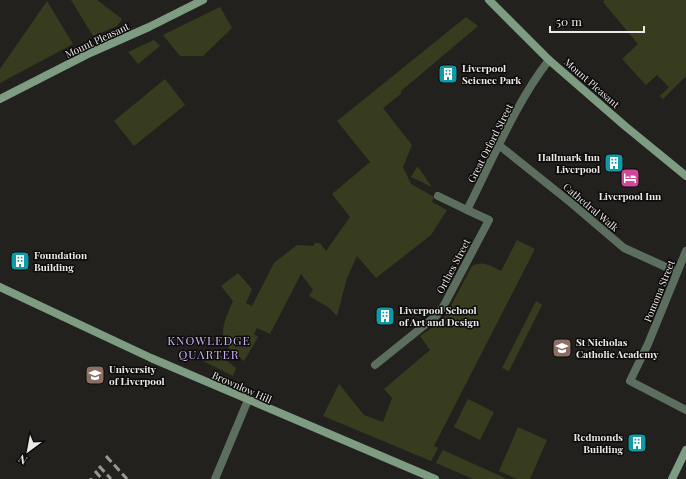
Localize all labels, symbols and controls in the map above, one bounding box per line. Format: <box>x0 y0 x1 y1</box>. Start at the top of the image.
scale bar <box>550 8 644 34</box>
text: 50 m <box>556 13 582 29</box>
street label: Mount Pleasant <box>63 19 132 61</box>
street label: Mount Pleasant <box>561 55 623 111</box>
place label: Liverpool Science Park <box>462 61 521 87</box>
building icon: Liverpool Science Park <box>437 63 459 85</box>
street label: Great Orford Street <box>464 101 516 185</box>
place label: Hallmark Inn Liverpool <box>538 150 601 176</box>
building icon: Hallmark Inn Liverpool <box>603 152 625 174</box>
hotel icon: Liverpool Inn <box>619 167 641 189</box>
street label: Cathedral Walk <box>560 180 622 235</box>
place label: Liverpool Inn <box>599 189 662 203</box>
street label: Orthes Street <box>433 236 474 296</box>
place label: Foundation Building <box>34 248 88 274</box>
building icon: Foundation Building <box>9 250 31 272</box>
street label: Pomona Street <box>640 257 678 324</box>
place label: Liverpool School of Art and Design <box>399 303 480 329</box>
building icon: Liverpool School of Art and Design <box>374 305 396 327</box>
district label: KNOWLEDGE QUARTER <box>167 332 251 362</box>
place label: St Nicholas Catholic Academy <box>576 335 659 361</box>
school or university icon: St Nicholas Catholic Academy <box>551 337 573 359</box>
place label: University of Liverpool <box>109 362 165 388</box>
school or university icon: University of Liverpool <box>84 364 106 386</box>
street label: Brownlow Hill <box>210 368 274 406</box>
place label: Redmonds Building <box>574 430 623 456</box>
north arrow <box>8 431 48 471</box>
building icon: Redmonds Building <box>626 432 648 454</box>
text: N <box>15 451 30 468</box>

